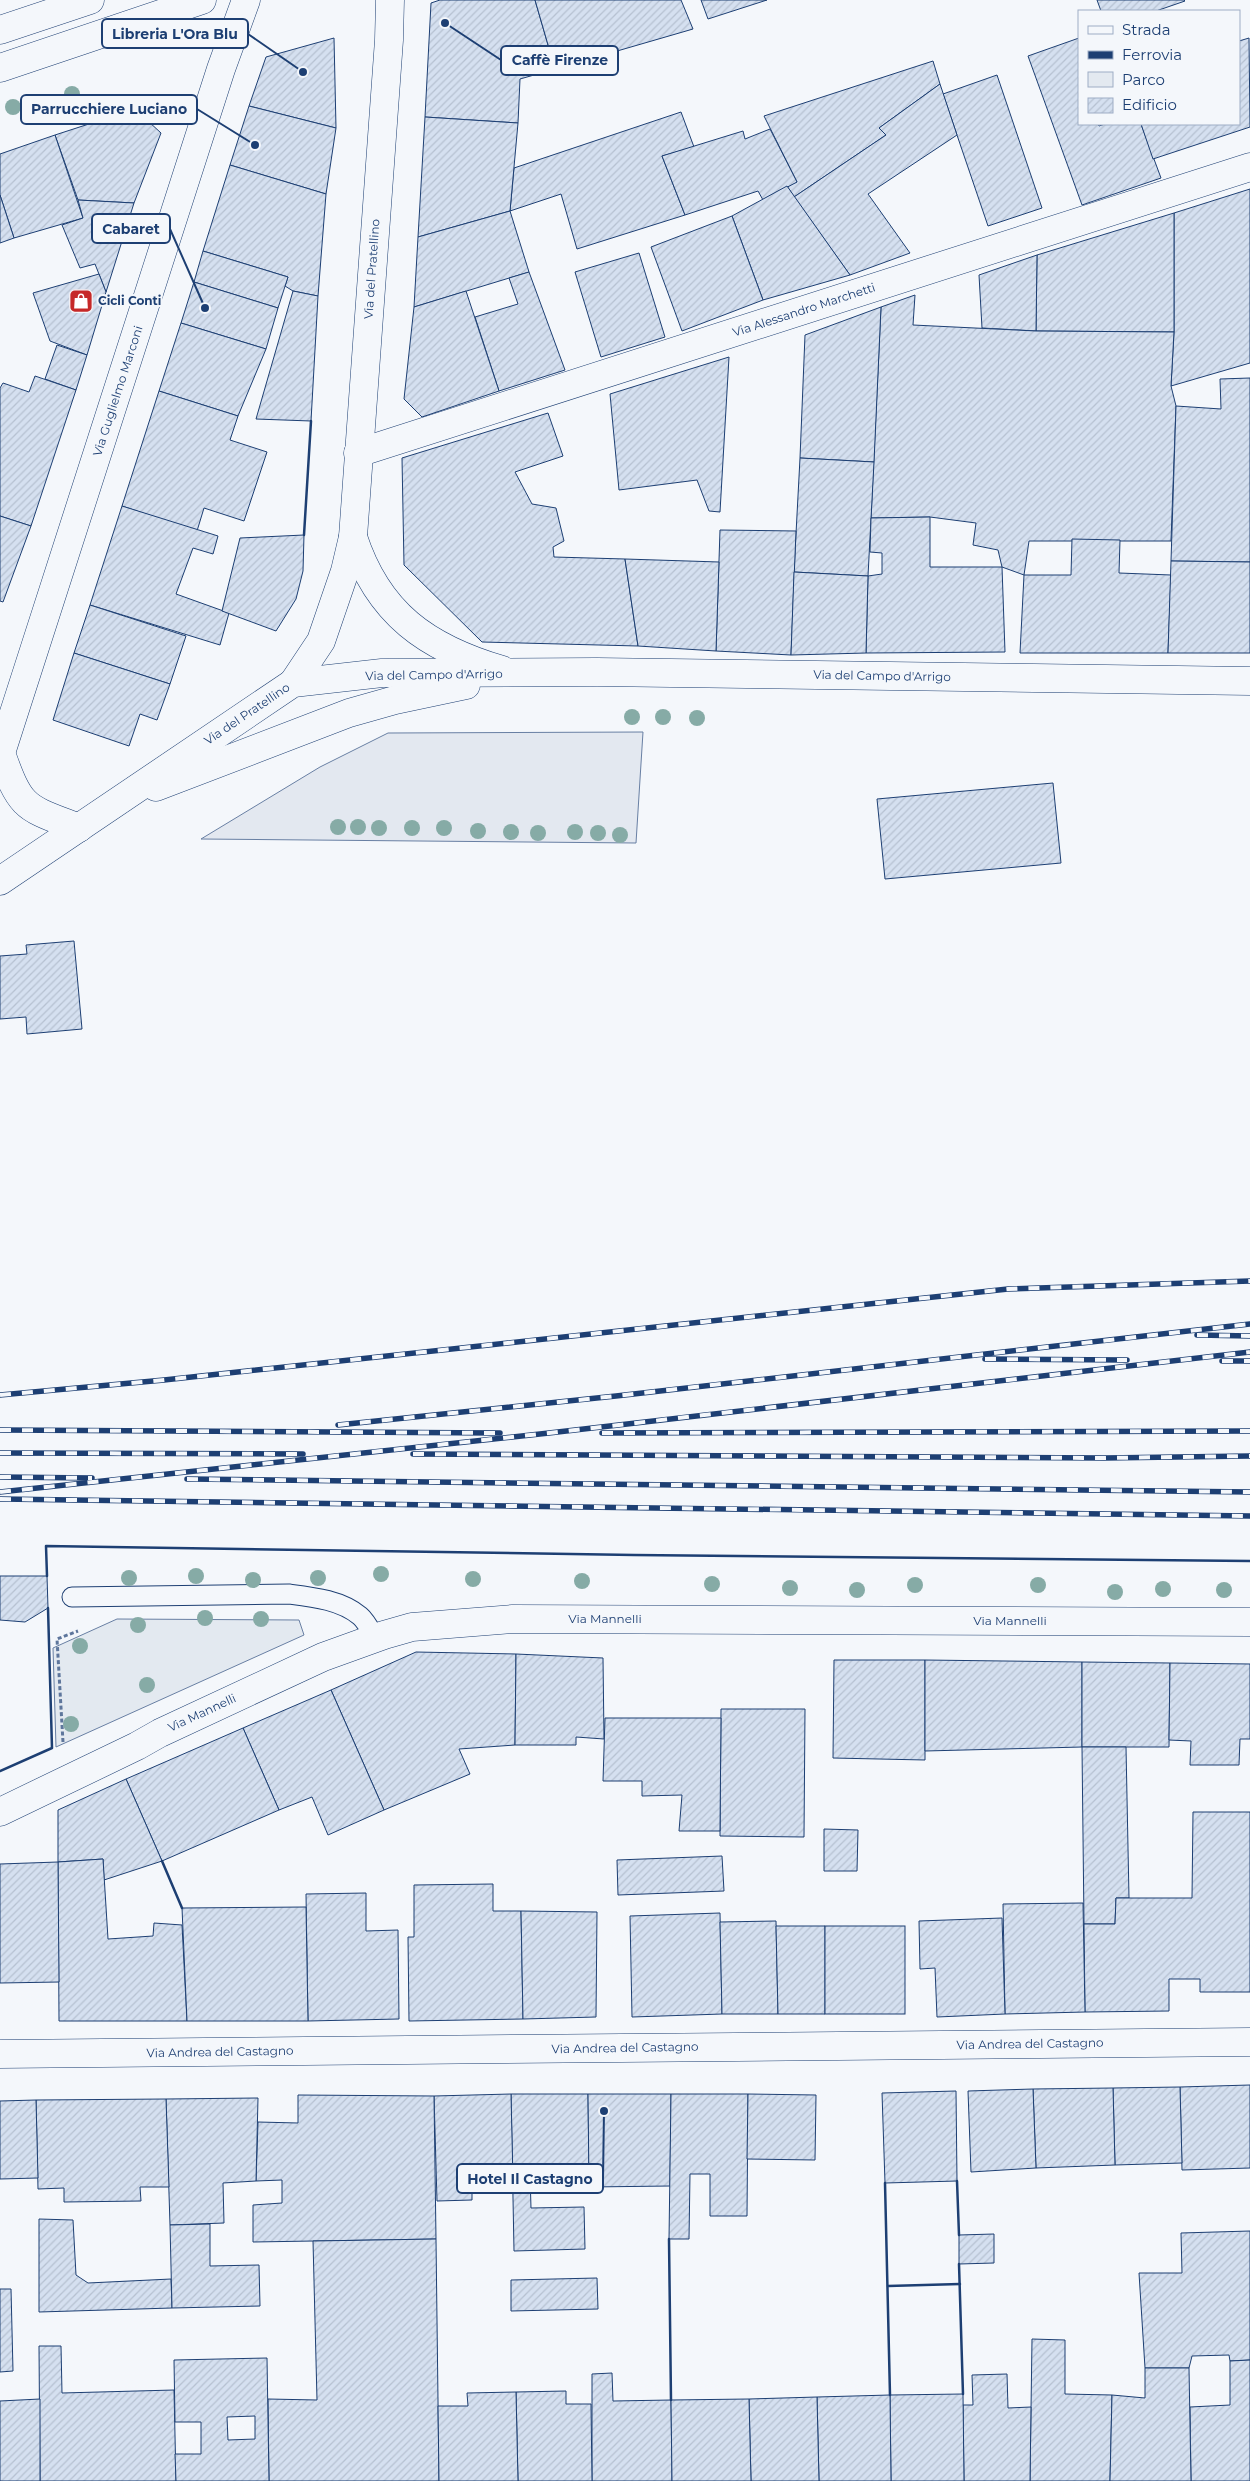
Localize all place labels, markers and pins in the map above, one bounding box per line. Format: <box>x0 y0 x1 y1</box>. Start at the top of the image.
callout: Libreria L'Ora Blu <box>102 19 248 48</box>
callout: Caffè Firenze <box>501 46 618 75</box>
callout: Parrucchiere Luciano <box>21 95 197 124</box>
callout: Cabaret <box>92 214 170 243</box>
shop icon: Cicli Conti <box>68 288 94 314</box>
place label: Cicli Conti <box>98 293 161 308</box>
callout: Hotel Il Castagno <box>457 2164 603 2193</box>

